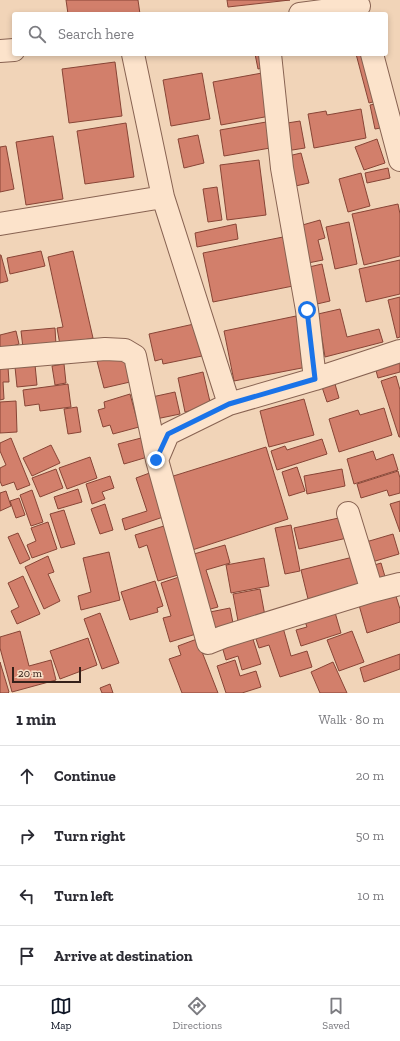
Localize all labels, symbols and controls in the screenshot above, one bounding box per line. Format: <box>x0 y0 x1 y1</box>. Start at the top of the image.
search box <box>12 12 388 56</box>
icon: search <box>26 23 48 45</box>
text: Search here <box>58 25 134 43</box>
route start <box>298 301 316 319</box>
route end <box>147 451 165 469</box>
scale bar <box>12 665 81 684</box>
text: 20 m <box>18 667 42 680</box>
text: 1 min <box>16 709 56 729</box>
text: Walk · 80 m <box>319 712 384 727</box>
icon: ahead <box>16 765 38 787</box>
text: Continue <box>54 767 116 785</box>
text: 20 m <box>356 768 384 783</box>
icon: right <box>16 825 38 847</box>
text: Turn right <box>54 827 125 845</box>
text: 50 m <box>356 828 384 843</box>
icon: left <box>16 885 38 907</box>
text: Turn left <box>54 887 114 905</box>
text: 10 m <box>357 888 384 903</box>
icon: arrive <box>16 945 38 967</box>
text: Arrive at destination <box>54 947 193 965</box>
tab: Map <box>50 995 72 1032</box>
tab: Directions <box>172 995 222 1032</box>
tab: Saved <box>322 995 350 1032</box>

